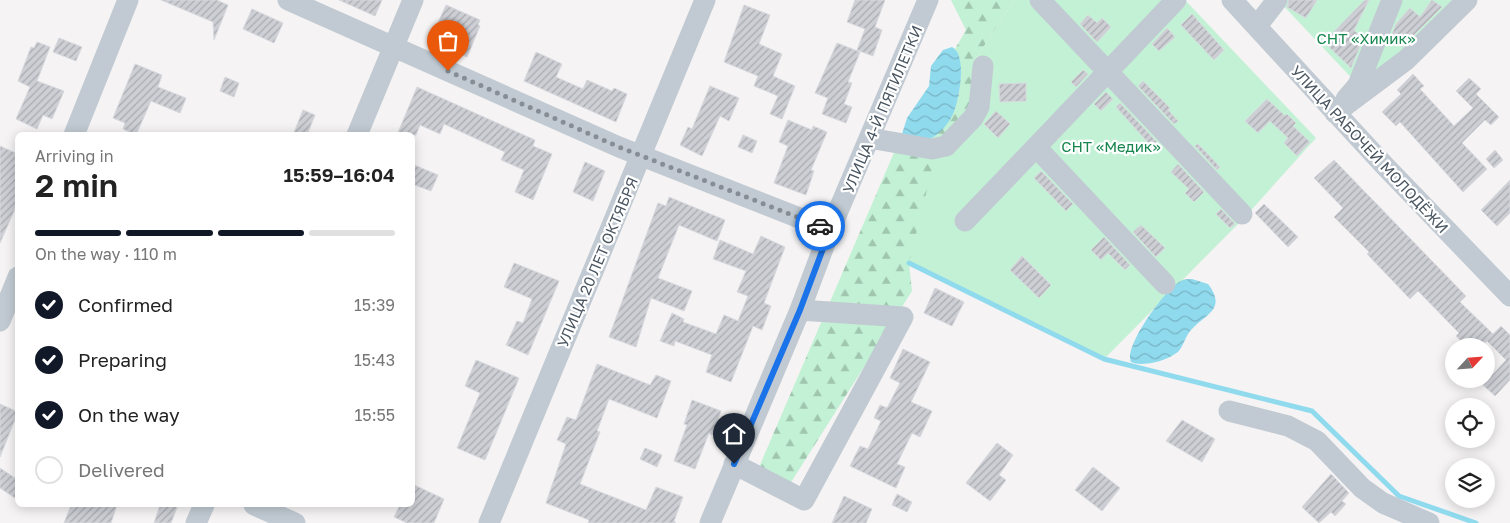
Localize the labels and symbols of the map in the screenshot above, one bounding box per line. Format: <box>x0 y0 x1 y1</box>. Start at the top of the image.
pin <box>427 20 469 71</box>
street label: УЛИЦА 4-Й ПЯТИЛЕТКИ <box>838 22 926 196</box>
park label: СНТ «Химик» <box>1317 29 1415 47</box>
street label: УЛИЦА РАБОЧЕЙ МОЛОДЁЖИ <box>1288 62 1452 236</box>
park label: СНТ «Медик» <box>1061 137 1161 155</box>
street label: УЛИЦА 20 ЛЕТ ОКТЯБРЯ <box>553 174 641 350</box>
courier <box>795 201 845 251</box>
north arrow <box>1445 338 1495 388</box>
pin <box>713 413 755 464</box>

